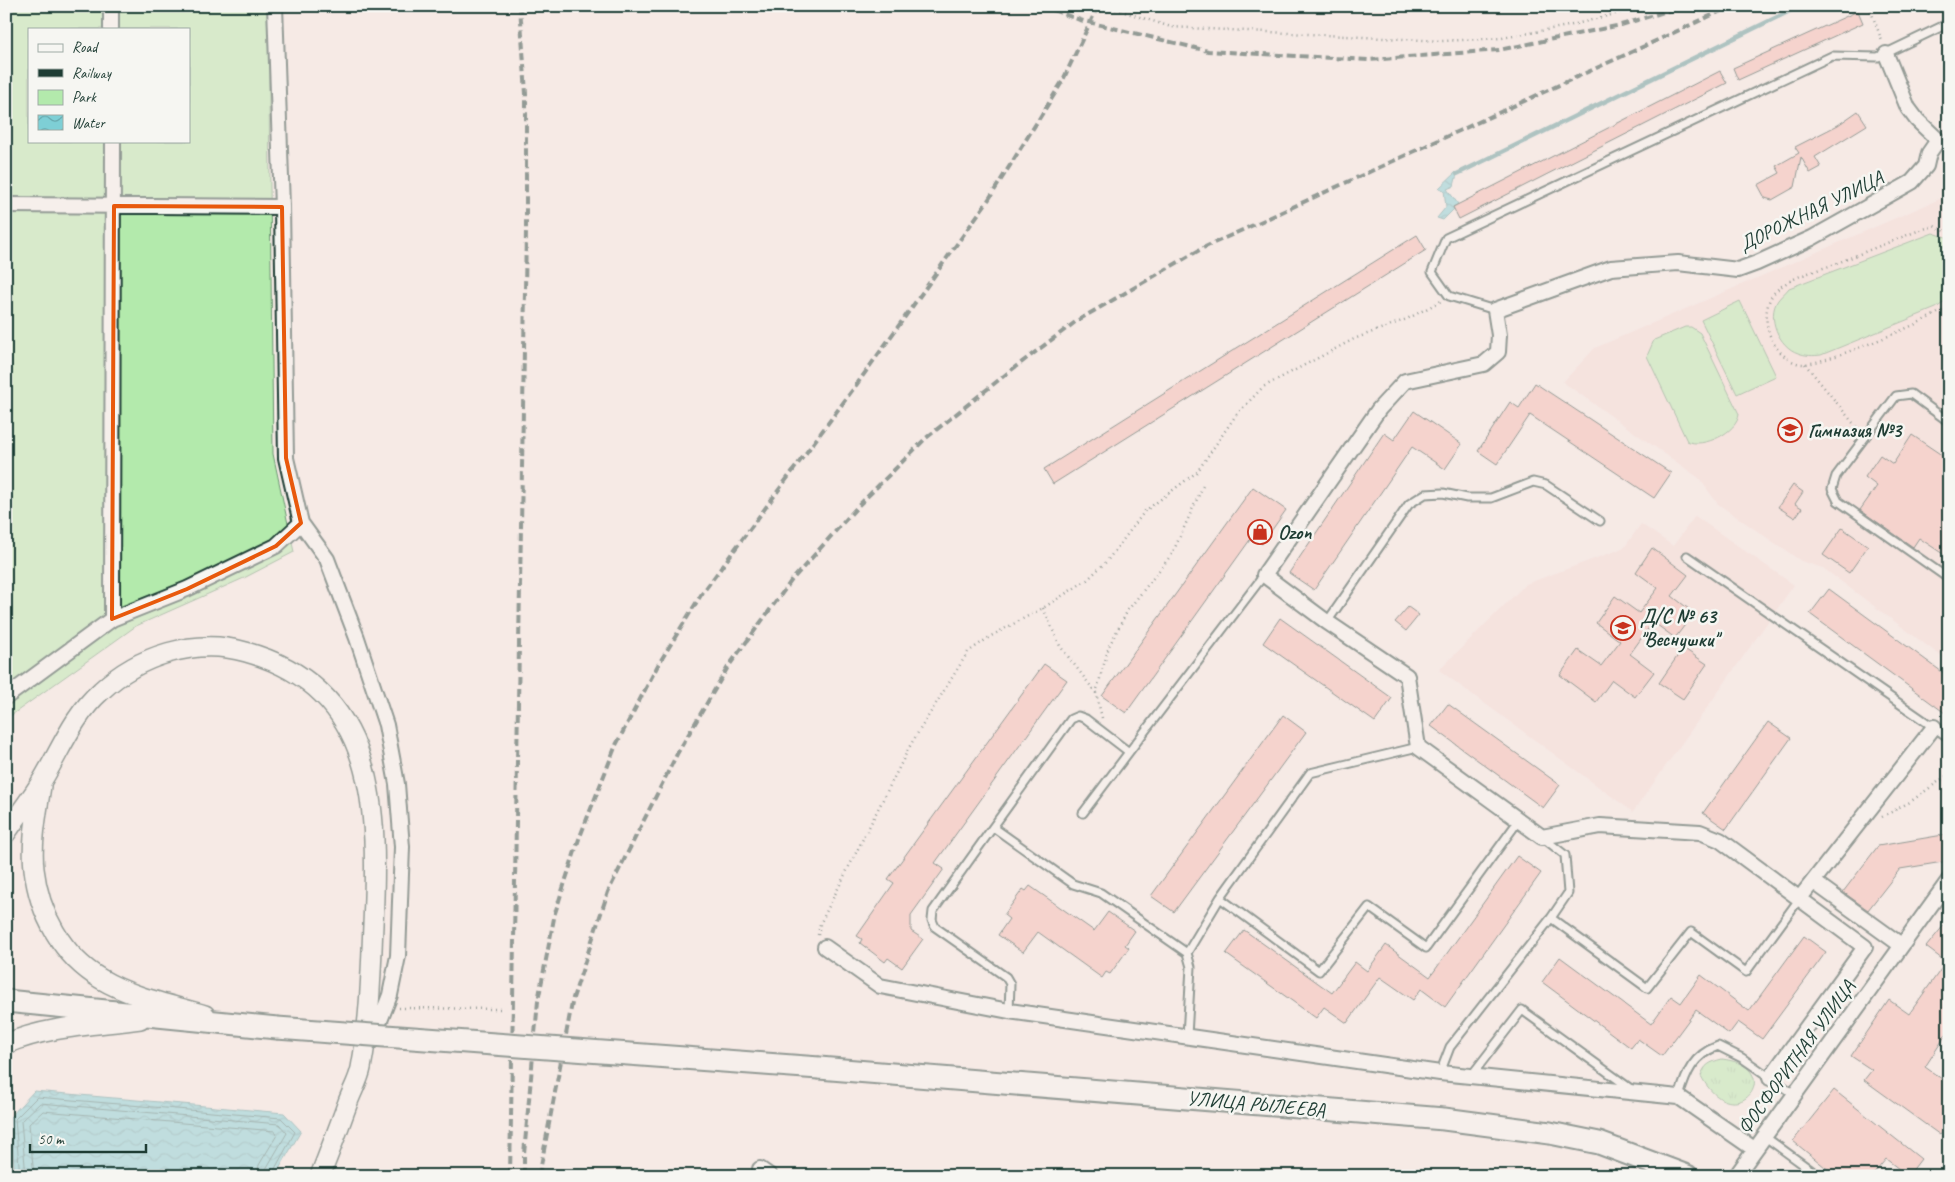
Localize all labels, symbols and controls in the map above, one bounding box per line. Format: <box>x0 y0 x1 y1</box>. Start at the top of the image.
legend <box>28 28 190 142</box>
text: Road <box>72 38 99 57</box>
text: Railway <box>72 64 113 83</box>
text: Park <box>72 88 97 107</box>
text: Water <box>72 114 106 133</box>
street label: ДОРОЖНАЯ УЛИЦА <box>1735 165 1888 257</box>
school or university icon: Гимназия №3 <box>1777 417 1803 443</box>
place label: Гимназия №3 <box>1808 418 1903 443</box>
shop icon: Ozon <box>1247 519 1273 545</box>
place label: Ozon <box>1278 520 1312 545</box>
place label: Д/С № 63 "Веснушки" <box>1640 604 1722 653</box>
school or university icon: Д/С № 63 "Веснушки" <box>1610 615 1636 641</box>
street label: ФОСФОРИТНАЯ УЛИЦА <box>1732 975 1861 1139</box>
street label: УЛИЦА РЫЛЕЕВА <box>1186 1086 1327 1123</box>
scale bar <box>30 1122 146 1154</box>
text: 50 m <box>38 1130 65 1149</box>

